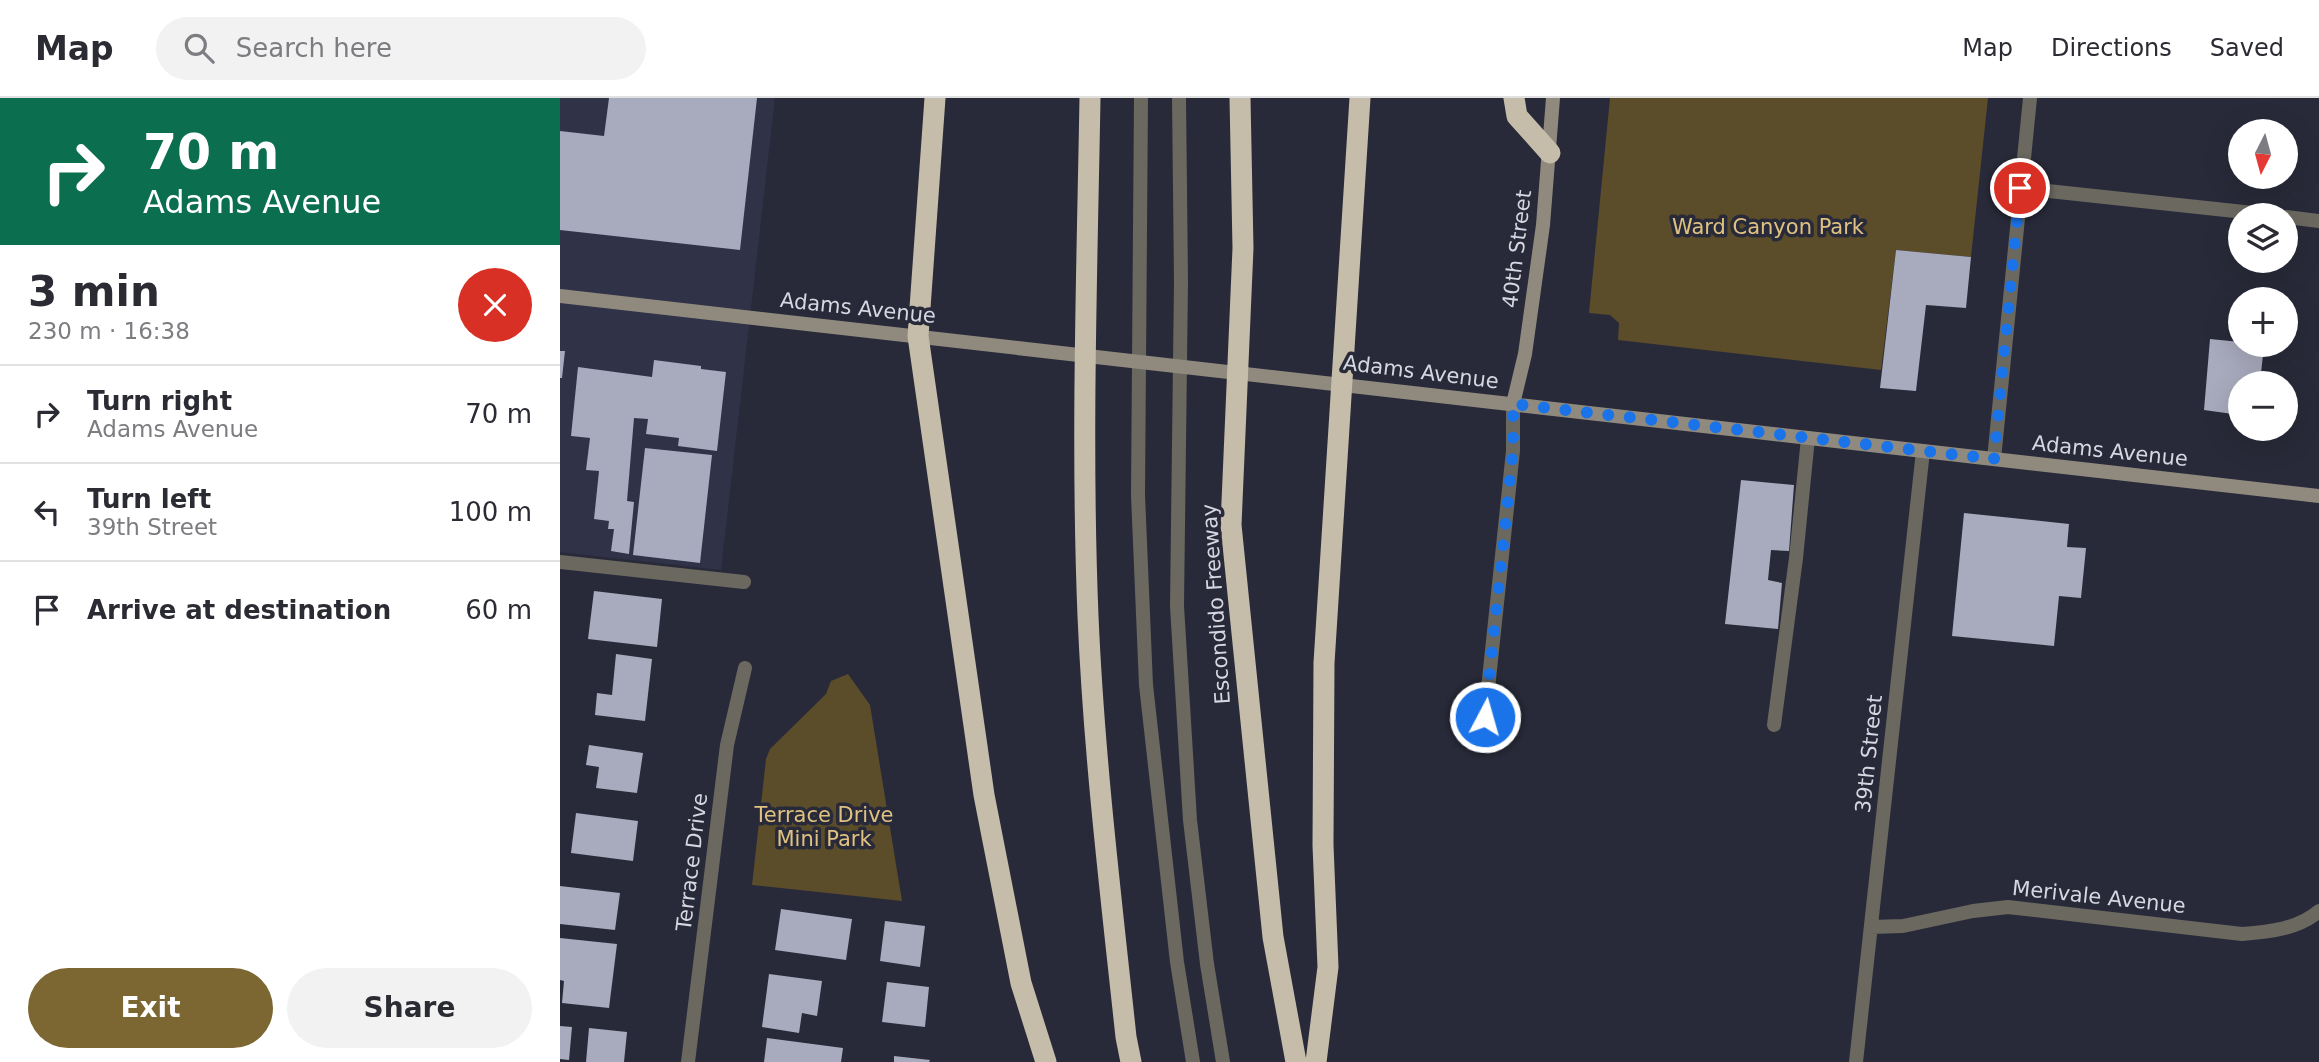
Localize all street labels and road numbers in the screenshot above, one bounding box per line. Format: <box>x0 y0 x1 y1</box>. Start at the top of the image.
street label: 40th Street <box>1498 189 1536 309</box>
street label: Adams Avenue <box>779 288 937 328</box>
street label: Adams Avenue <box>1342 351 1500 393</box>
street label: Adams Avenue <box>2031 431 2189 471</box>
street label: Escondido Freeway <box>1197 503 1235 705</box>
street label: 39th Street <box>1851 694 1887 814</box>
street label: Terrace Drive <box>671 792 712 933</box>
street label: Merivale Avenue <box>2011 876 2187 918</box>

